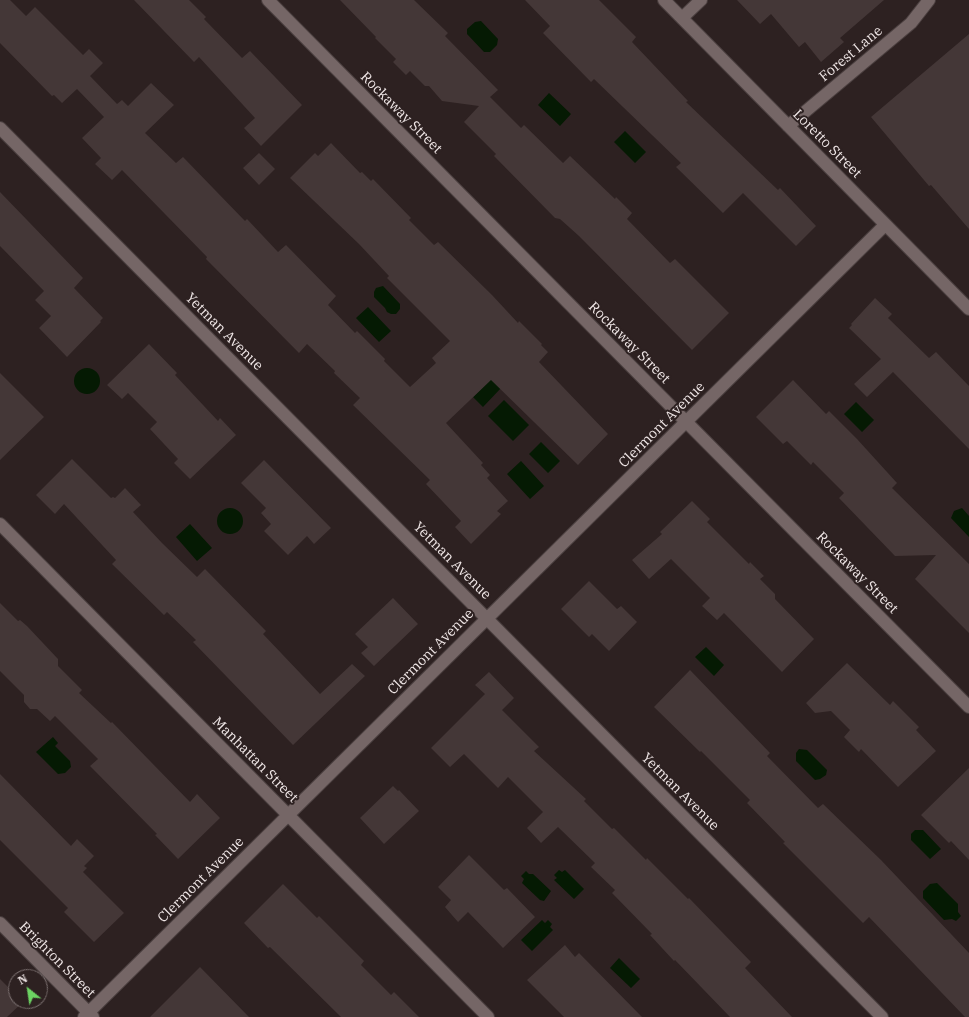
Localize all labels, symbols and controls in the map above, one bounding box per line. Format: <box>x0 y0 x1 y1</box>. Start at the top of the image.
street label: Forest Lane <box>816 23 886 85</box>
street label: Rockaway Street <box>357 69 445 157</box>
street label: Loretto Street <box>789 106 865 182</box>
street label: Yetman Avenue <box>182 290 266 374</box>
street label: Rockaway Street <box>585 299 673 387</box>
street label: Clermont Avenue <box>616 379 708 471</box>
street label: Yetman Avenue <box>410 519 494 603</box>
street label: Rockaway Street <box>813 529 901 617</box>
street label: Clermont Avenue <box>385 606 477 698</box>
street label: Manhattan Street <box>209 714 301 806</box>
street label: Yetman Avenue <box>638 750 722 834</box>
street label: Clermont Avenue <box>155 834 247 926</box>
street label: Brighton Street <box>15 918 99 1002</box>
north arrow <box>8 969 48 1009</box>
text: N <box>15 971 30 988</box>

